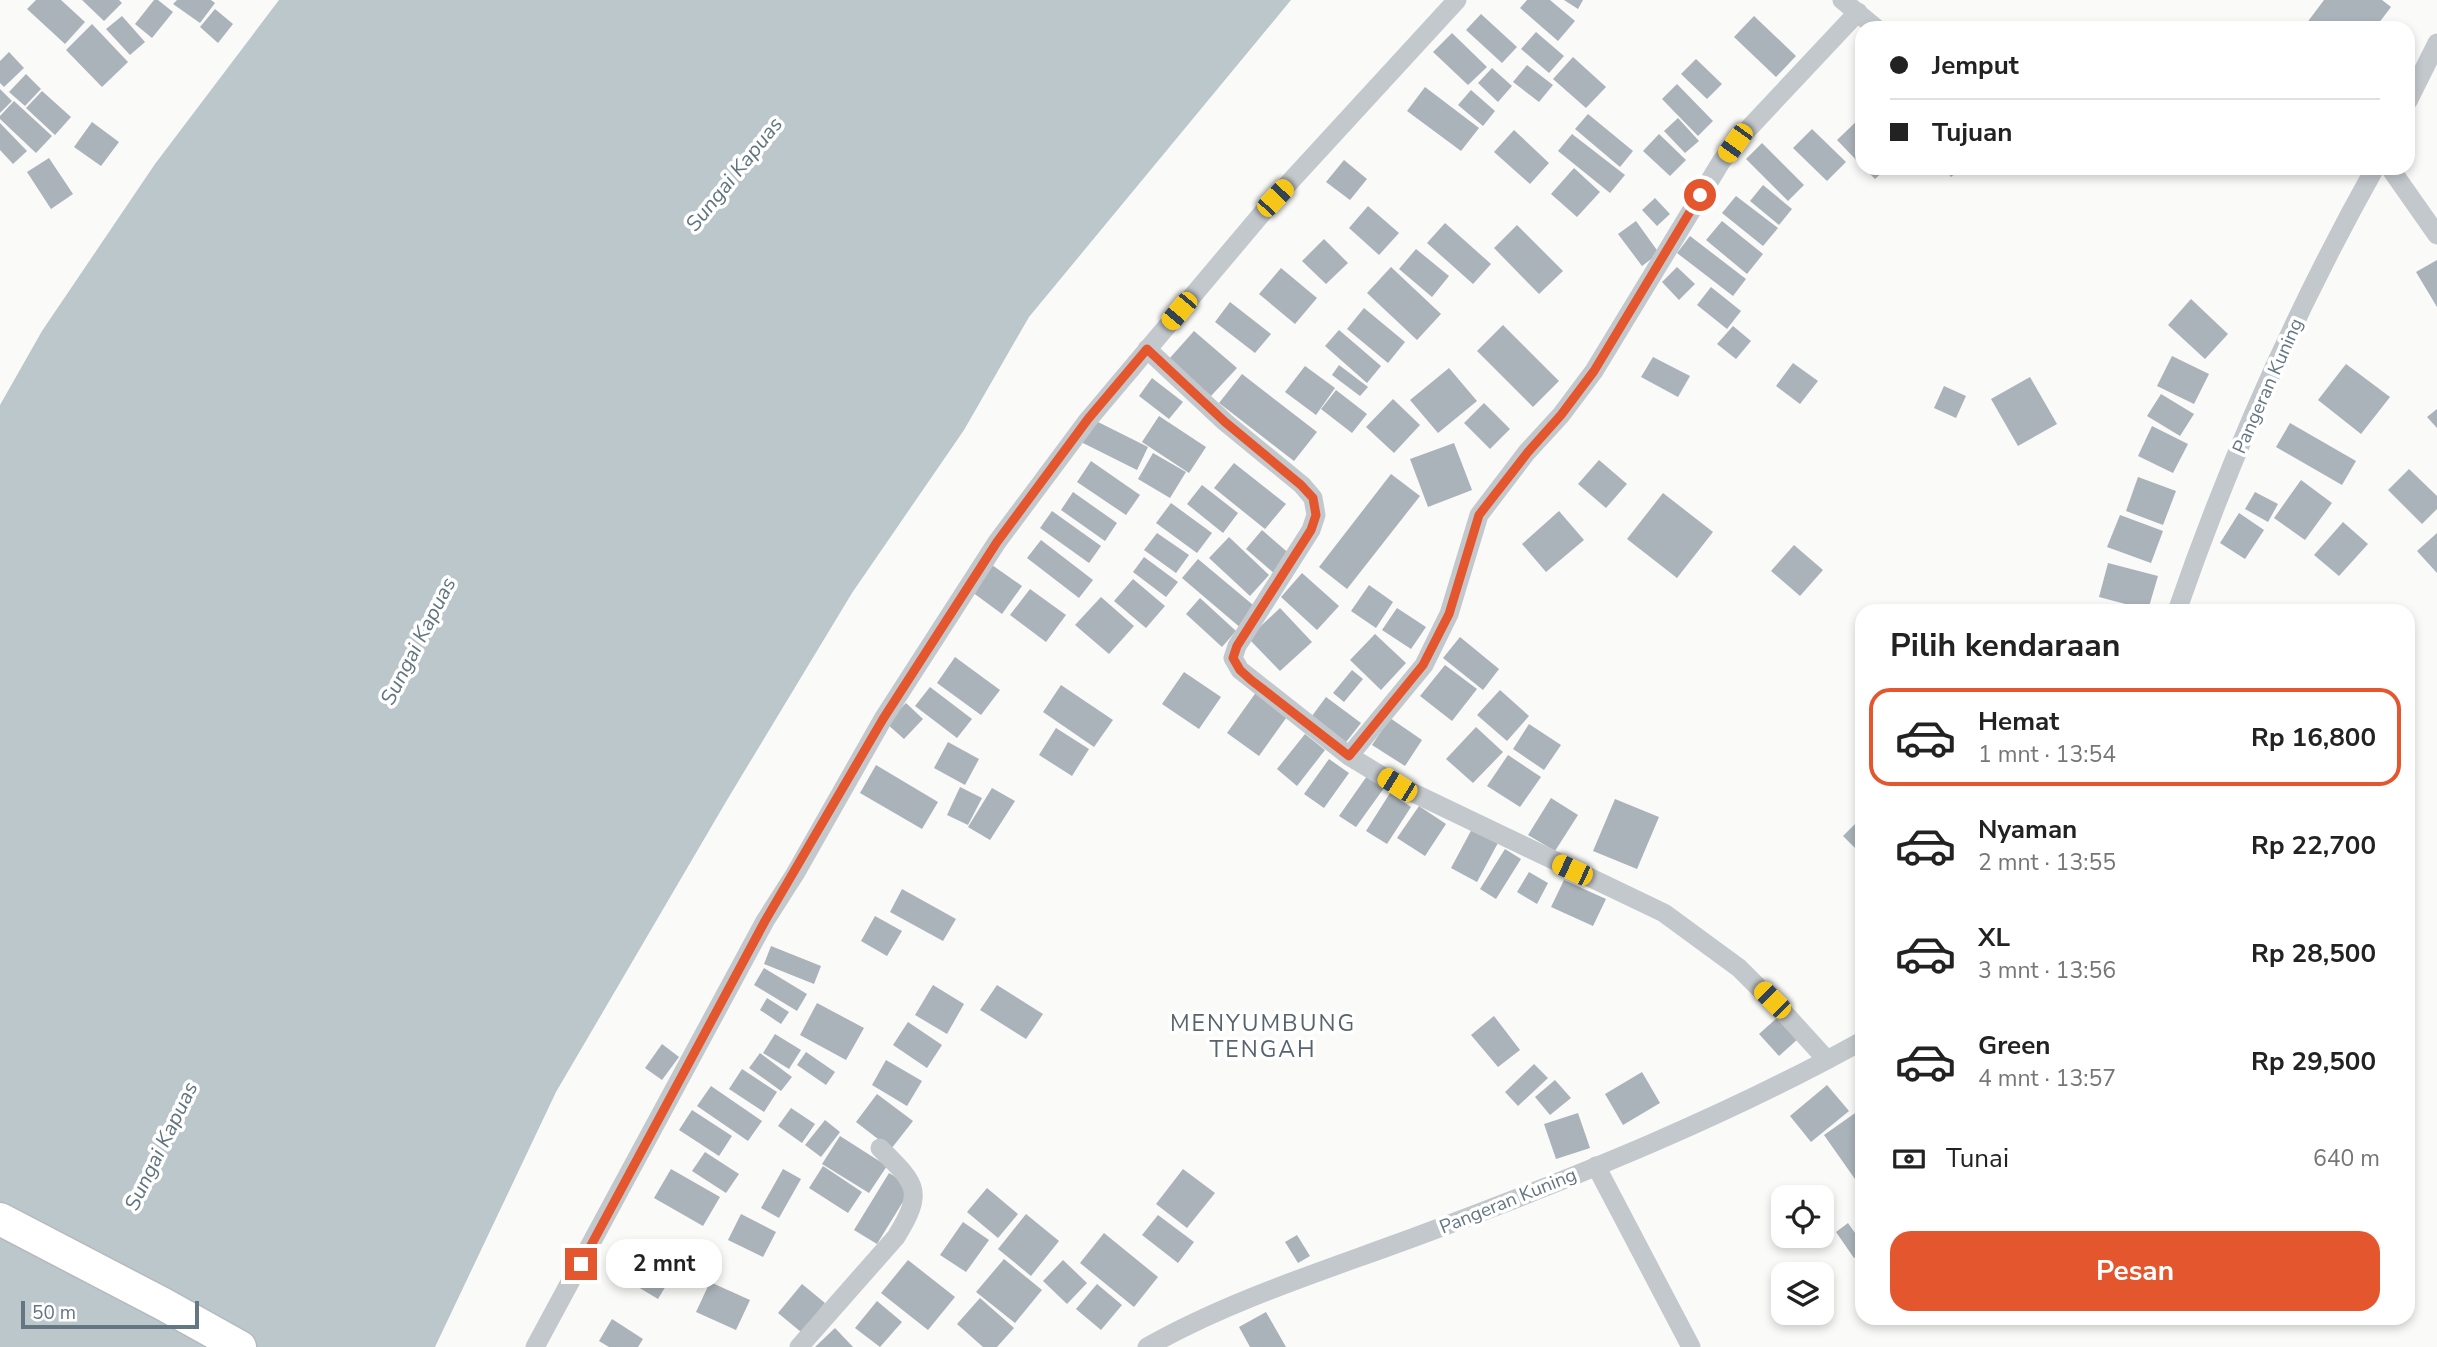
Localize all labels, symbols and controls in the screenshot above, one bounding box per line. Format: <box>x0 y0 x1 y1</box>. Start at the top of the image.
text: Jemput <box>1932 48 2019 83</box>
water label: Sungai Kapuas <box>679 111 789 237</box>
text: Tujuan <box>1932 115 2012 150</box>
car <box>1715 120 1756 166</box>
car <box>1253 175 1298 221</box>
route start <box>1684 179 1716 211</box>
car <box>1158 288 1201 334</box>
street label: Pangeran Kuning <box>2227 314 2309 458</box>
water label: Sungai Kapuas <box>374 572 462 710</box>
text: Pilih kendaraan <box>1890 624 2120 667</box>
text: Hemat <box>1978 704 2059 739</box>
icon: car <box>1894 706 1957 769</box>
text: Rp 16,800 <box>2251 720 2376 755</box>
text: 1 mnt · 13:54 <box>1978 739 2116 770</box>
car <box>1374 765 1421 805</box>
text: Nyaman <box>1978 812 2077 847</box>
icon: car <box>1894 814 1957 877</box>
text: Rp 22,700 <box>2251 828 2376 863</box>
text: 2 mnt · 13:55 <box>1978 847 2116 878</box>
car <box>1549 852 1596 888</box>
text: XL <box>1978 920 2010 955</box>
icon: car <box>1894 922 1957 985</box>
text: Rp 28,500 <box>2251 936 2376 971</box>
text: 3 mnt · 13:56 <box>1978 955 2116 986</box>
car <box>1750 978 1795 1022</box>
district label: MENYUMBUNG TENGAH <box>1170 1008 1356 1065</box>
text: Green <box>1978 1028 2051 1063</box>
icon: car <box>1894 1030 1957 1093</box>
text: Rp 29,500 <box>2251 1044 2376 1079</box>
text: 4 mnt · 13:57 <box>1978 1063 2116 1094</box>
water label: Sungai Kapuas <box>118 1077 204 1215</box>
icon: cash <box>1890 1140 1928 1178</box>
text: Tunai <box>1946 1141 2009 1176</box>
text: 640 m <box>2313 1143 2380 1174</box>
street label: Pangeran Kuning <box>1436 1162 1580 1240</box>
map controls <box>1771 1185 1834 1325</box>
button: locate <box>1771 1185 1834 1248</box>
button: Pesan <box>1890 1231 2380 1311</box>
callout: 2 mnt <box>606 1240 721 1288</box>
route end <box>565 1248 597 1280</box>
text: 2 mnt <box>633 1248 695 1279</box>
button: layers <box>1771 1262 1834 1325</box>
scale bar <box>21 1298 200 1330</box>
text: 50 m <box>32 1300 76 1326</box>

